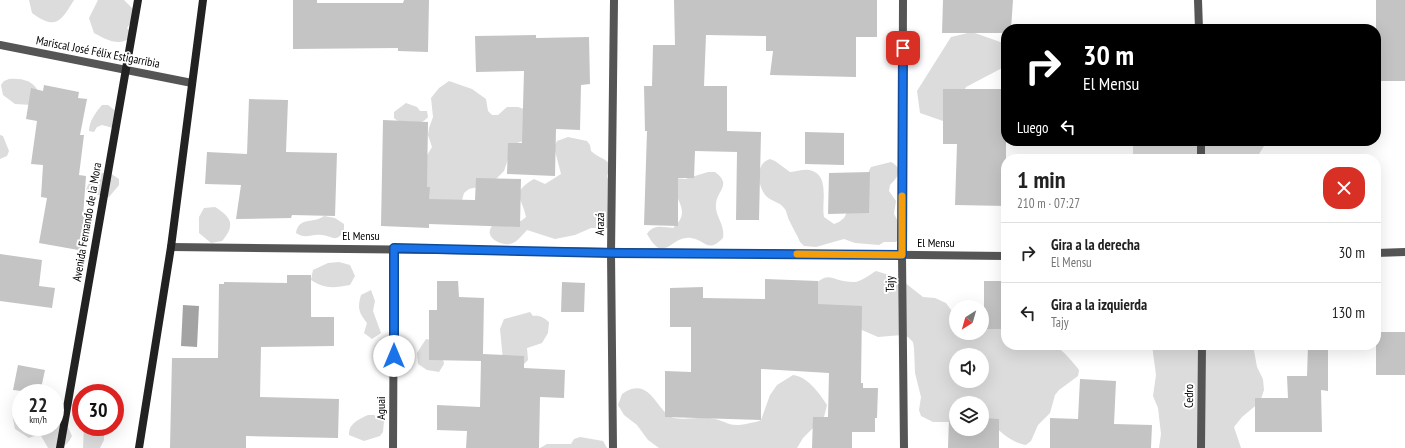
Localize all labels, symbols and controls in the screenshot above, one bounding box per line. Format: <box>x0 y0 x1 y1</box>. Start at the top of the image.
pin <box>886 31 920 65</box>
street label: Mariscal José Félix Estigarribia <box>35 32 161 71</box>
text: 30 m <box>1083 36 1134 73</box>
icon: arrive <box>892 37 914 59</box>
icon: right <box>1017 40 1069 92</box>
text: El Mensu <box>1083 72 1139 95</box>
icon: left <box>1057 116 1079 138</box>
text: Luego <box>1017 118 1049 137</box>
street label: Avenida Fernando de la Mora <box>69 161 104 283</box>
text: 1 min <box>1017 164 1065 195</box>
button: close <box>1323 167 1365 209</box>
text: 210 m · 07:27 <box>1017 195 1080 212</box>
street label: Arazá <box>592 212 607 236</box>
street label: El Mensu <box>342 228 380 243</box>
street label: El Mensu <box>917 235 955 250</box>
text: Gira a la derecha <box>1051 235 1140 254</box>
icon: right <box>1017 242 1039 264</box>
text: 30 m <box>1339 243 1365 262</box>
text: El Mensu <box>1051 254 1092 271</box>
street label: Tajy <box>882 275 897 292</box>
text: Gira a la izquierda <box>1051 295 1147 314</box>
north arrow <box>949 300 989 340</box>
map controls <box>949 300 989 436</box>
icon: left <box>1017 302 1039 324</box>
text: 130 m <box>1332 303 1365 322</box>
text: Tajy <box>1051 314 1069 331</box>
position arrow <box>373 335 415 377</box>
button: sound <box>949 348 989 388</box>
speed limit sign: 30 <box>72 384 124 436</box>
street label: Cedro <box>1181 384 1196 408</box>
text: 22 <box>28 392 48 418</box>
street label: Aguai <box>373 396 388 420</box>
button: layers <box>949 396 989 436</box>
text: km/h <box>29 413 47 426</box>

